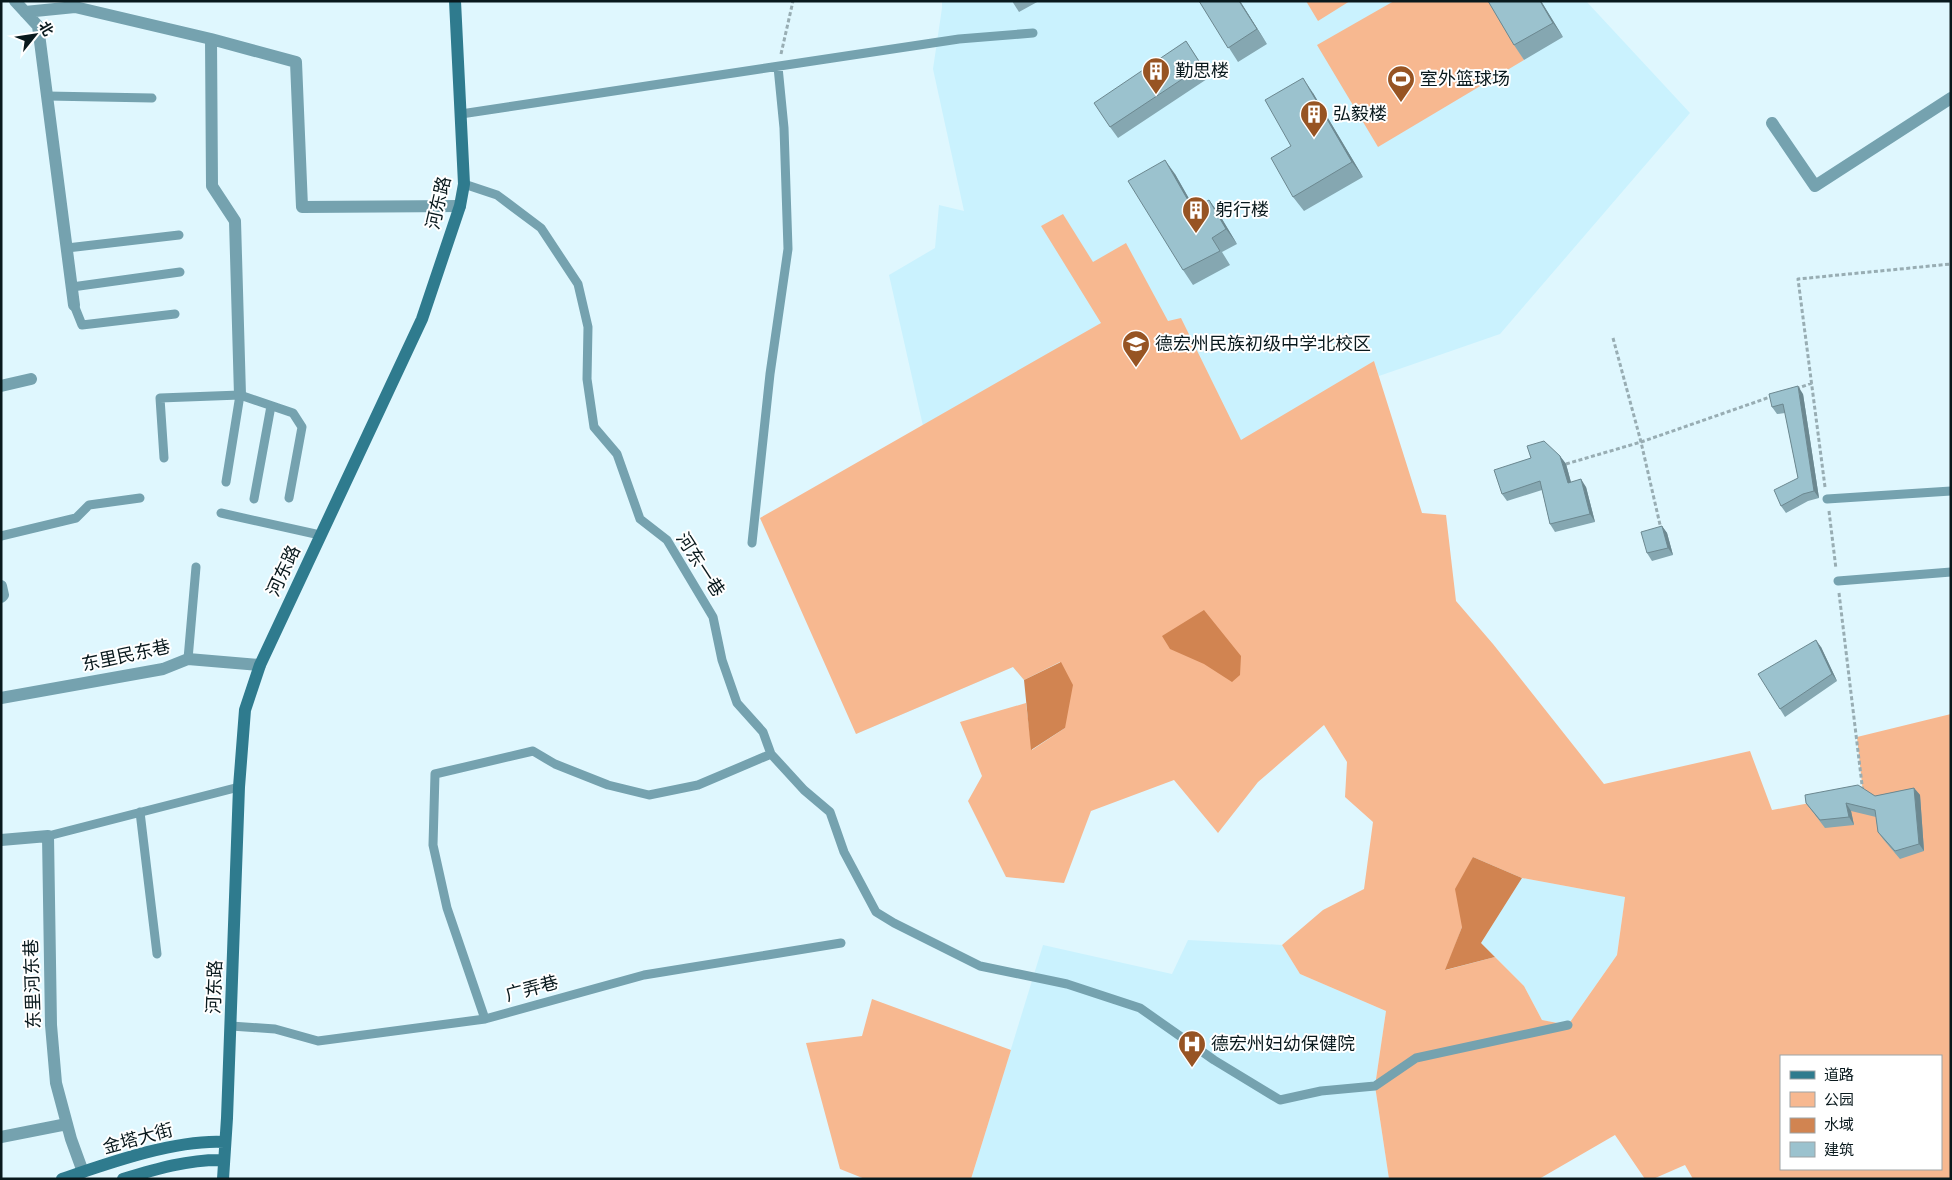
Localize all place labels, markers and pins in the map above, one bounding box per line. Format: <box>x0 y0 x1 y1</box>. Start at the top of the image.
building icon: 勤思楼 <box>1141 56 1171 95</box>
place label: 勤思楼 <box>1175 59 1229 84</box>
sports icon: 室外篮球场 <box>1386 64 1416 103</box>
place label: 室外篮球场 <box>1420 67 1510 92</box>
building icon: 弘毅楼 <box>1299 99 1329 138</box>
place label: 弘毅楼 <box>1333 102 1387 127</box>
building icon: 躬行楼 <box>1181 195 1211 234</box>
place label: 躬行楼 <box>1215 198 1269 223</box>
school or university icon: 德宏州民族初级中学北校区 <box>1121 329 1151 368</box>
place label: 德宏州民族初级中学北校区 <box>1155 332 1371 357</box>
hospital icon: 德宏州妇幼保健院 <box>1177 1029 1207 1068</box>
place label: 德宏州妇幼保健院 <box>1211 1032 1355 1057</box>

